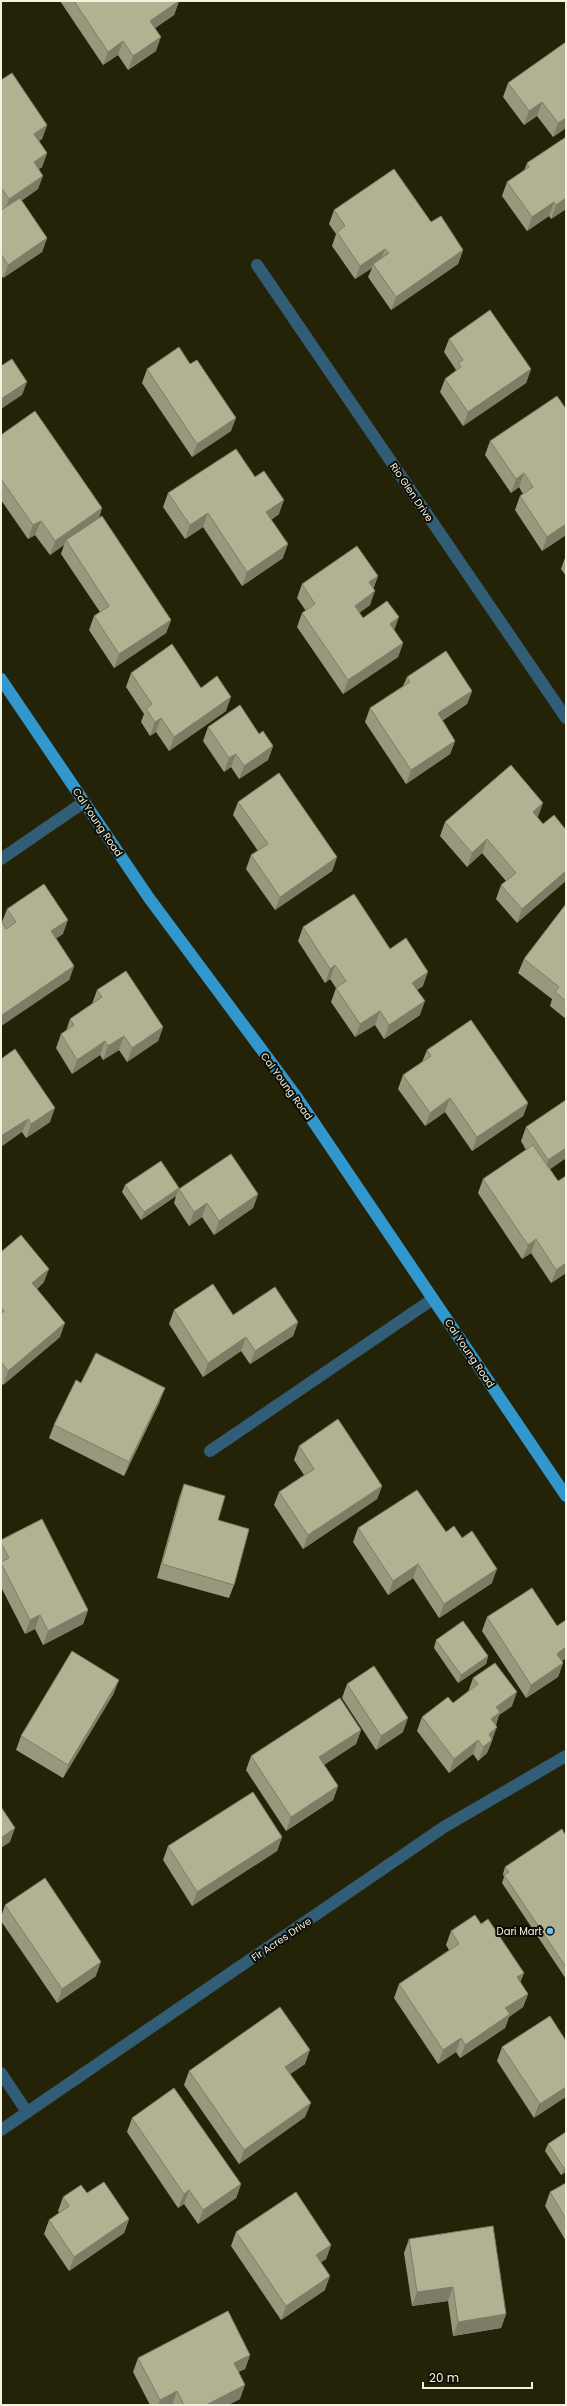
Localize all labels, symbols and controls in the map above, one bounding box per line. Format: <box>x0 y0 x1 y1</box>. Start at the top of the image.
street label: Rio Glen Drive <box>386 460 437 525</box>
street label: Cal Young Road <box>69 785 126 860</box>
street label: Cal Young Road <box>257 1049 316 1123</box>
street label: Cal Young Road <box>441 1316 498 1391</box>
street label: Fir Acres Drive <box>248 1914 314 1965</box>
place label: Dari Mart <box>497 1924 542 1939</box>
marker: Dari Mart <box>545 1926 555 1936</box>
scale bar <box>423 2364 532 2390</box>
text: 20 m <box>429 2369 459 2386</box>

